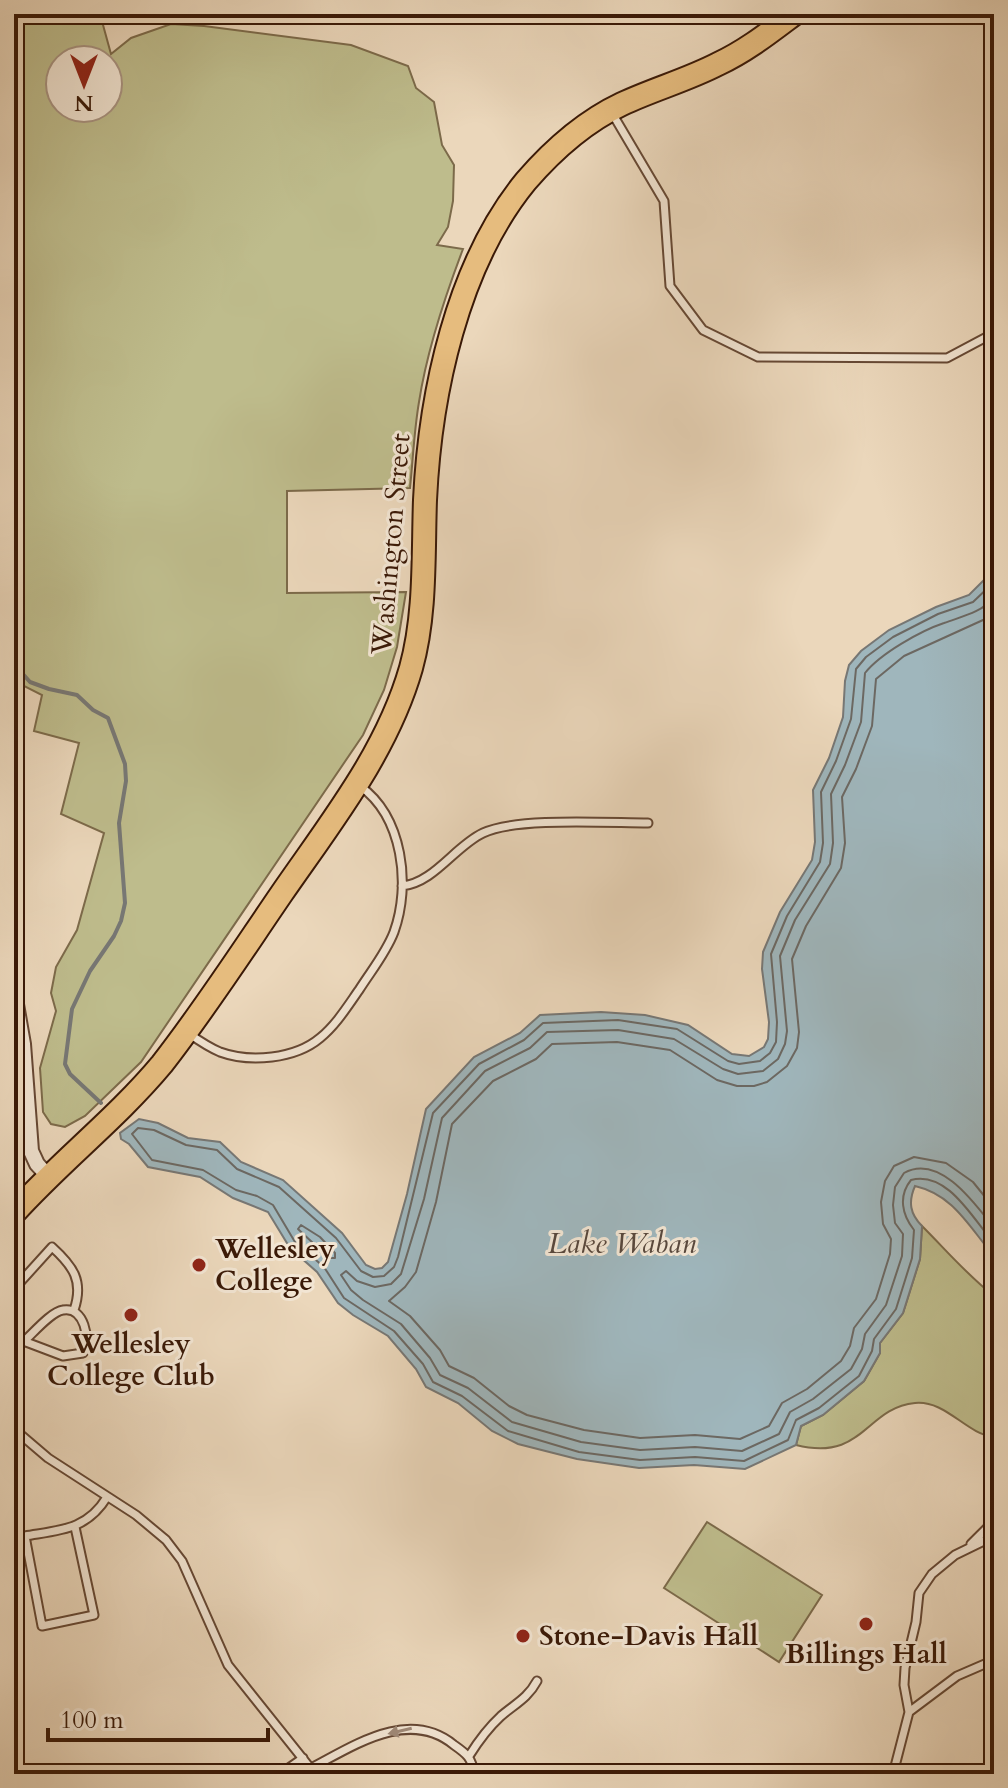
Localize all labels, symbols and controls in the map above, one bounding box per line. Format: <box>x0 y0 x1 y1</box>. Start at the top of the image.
north arrow <box>44 44 124 124</box>
text: N <box>74 88 94 118</box>
street label: Washington Street <box>362 432 420 657</box>
water label: Lake Waban <box>548 1223 697 1264</box>
place label: Wellesley College <box>214 1230 335 1300</box>
marker: Wellesley College <box>190 1256 208 1274</box>
marker: Wellesley College Club <box>122 1306 140 1324</box>
place label: Wellesley College Club <box>47 1325 215 1395</box>
marker: Billings Hall <box>857 1615 875 1633</box>
place label: Stone-Davis Hall <box>539 1617 758 1655</box>
marker: Stone-Davis Hall <box>514 1627 532 1645</box>
place label: Billings Hall <box>785 1635 947 1673</box>
scale bar <box>48 1692 268 1742</box>
text: 100 m <box>60 1704 124 1737</box>
one-way arrow <box>387 1725 412 1738</box>

